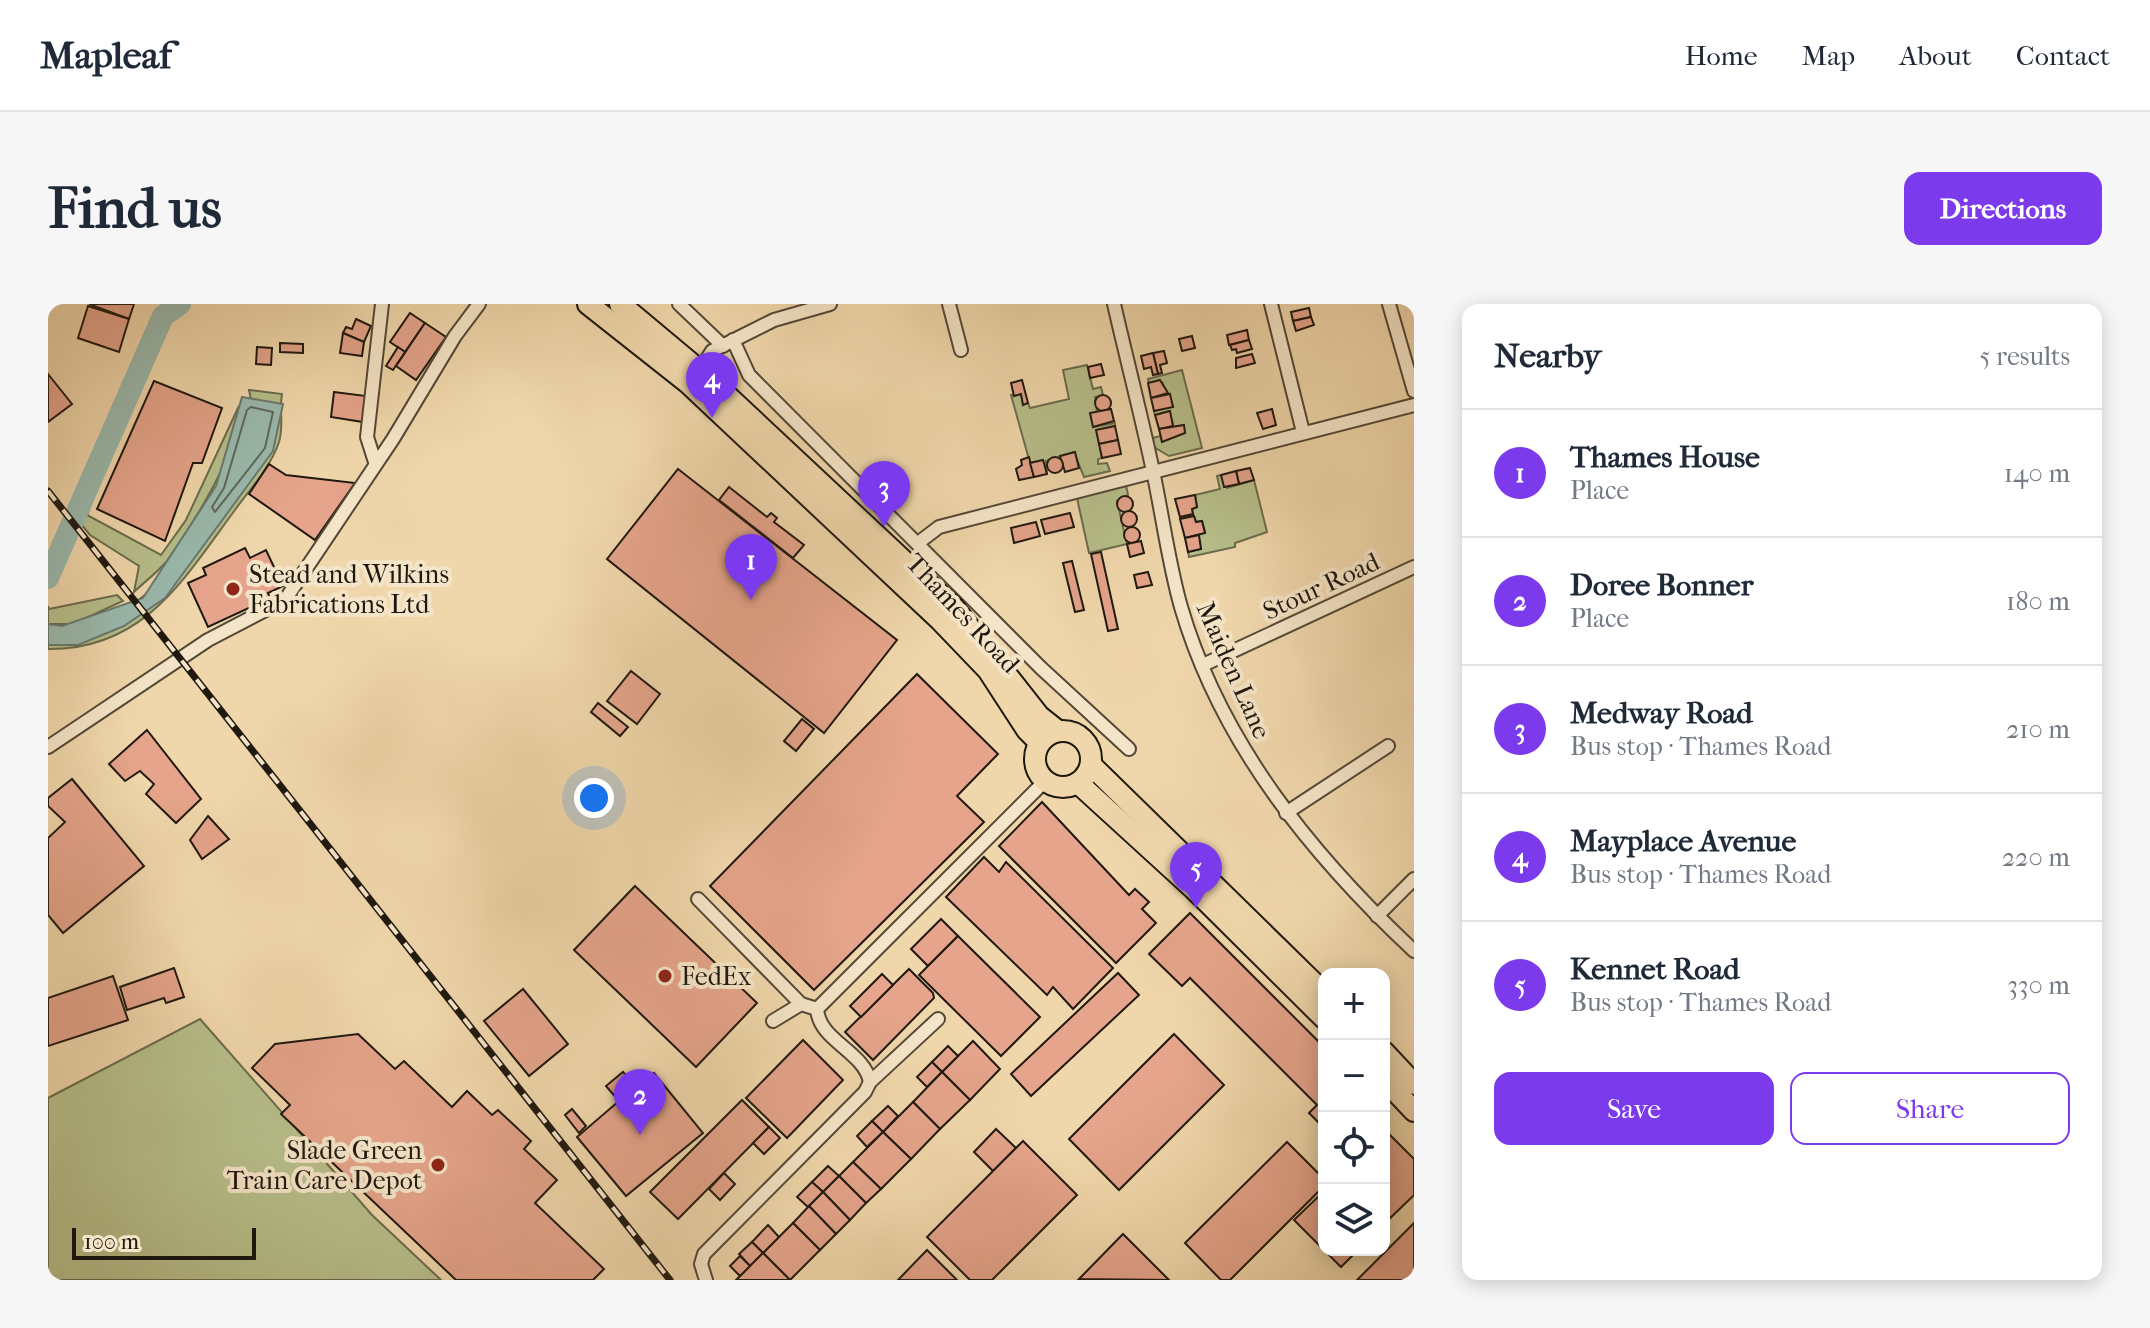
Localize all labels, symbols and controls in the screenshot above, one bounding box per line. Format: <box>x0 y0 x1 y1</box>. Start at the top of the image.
text: Mapleaf <box>40 33 172 78</box>
text: Home <box>1685 39 1758 72</box>
text: Map <box>1802 39 1855 72</box>
text: About <box>1899 39 1972 72</box>
text: Contact <box>2016 39 2110 72</box>
button: Directions <box>1904 172 2102 245</box>
text: Find us <box>48 176 222 241</box>
text: Nearby <box>1494 336 1601 376</box>
text: 5 results <box>1979 341 2070 372</box>
pin: 4 <box>686 352 738 418</box>
text: Thames House <box>1570 440 1760 475</box>
text: 1 <box>1515 458 1525 489</box>
text: 140 m <box>2004 458 2070 489</box>
pin: 3 <box>858 461 910 527</box>
text: Place <box>1570 475 1629 506</box>
pin: 1 <box>725 534 777 600</box>
street label: Stour Road <box>1258 546 1385 627</box>
street label: Thames Road <box>899 547 1026 680</box>
place label: Stead and Wilkins Fabrications Ltd <box>249 559 449 620</box>
text: Doree Bonner <box>1570 568 1753 603</box>
marker: Stead and Wilkins Fabrications Ltd <box>224 580 242 598</box>
text: 2 <box>1513 586 1527 617</box>
text: 180 m <box>2006 586 2070 617</box>
street label: Maiden Lane <box>1190 597 1278 744</box>
text: Place <box>1570 603 1629 634</box>
text: Medway Road <box>1570 696 1753 731</box>
text: 3 <box>1515 714 1525 745</box>
text: 210 m <box>2006 714 2070 745</box>
text: Bus stop · Thames Road <box>1570 731 1831 762</box>
your location <box>574 778 614 818</box>
text: Mayplace Avenue <box>1570 824 1796 859</box>
pin: 5 <box>1170 842 1222 908</box>
text: 4 <box>1512 842 1528 873</box>
text: 220 m <box>2002 842 2070 873</box>
text: Bus stop · Thames Road <box>1570 859 1831 890</box>
text: Kennet Road <box>1570 952 1740 987</box>
place label: FedEx <box>681 961 752 992</box>
marker: FedEx <box>656 967 674 985</box>
map controls <box>1318 968 1390 1256</box>
button: + <box>1318 968 1390 1040</box>
text: 5 <box>1514 970 1526 1001</box>
text: 330 m <box>2007 970 2070 1001</box>
text: Bus stop · Thames Road <box>1570 987 1831 1018</box>
button: − <box>1318 1040 1390 1112</box>
pin: 2 <box>614 1069 666 1135</box>
button: Save <box>1494 1072 1774 1145</box>
button: Share <box>1790 1072 2070 1145</box>
button: locate <box>1318 1112 1390 1184</box>
place label: Slade Green Train Care Depot <box>227 1135 423 1196</box>
marker: Slade Green Train Care Depot <box>429 1156 447 1174</box>
button: layers <box>1318 1184 1390 1256</box>
scale bar <box>72 1224 256 1260</box>
text: 100 m <box>84 1229 139 1255</box>

